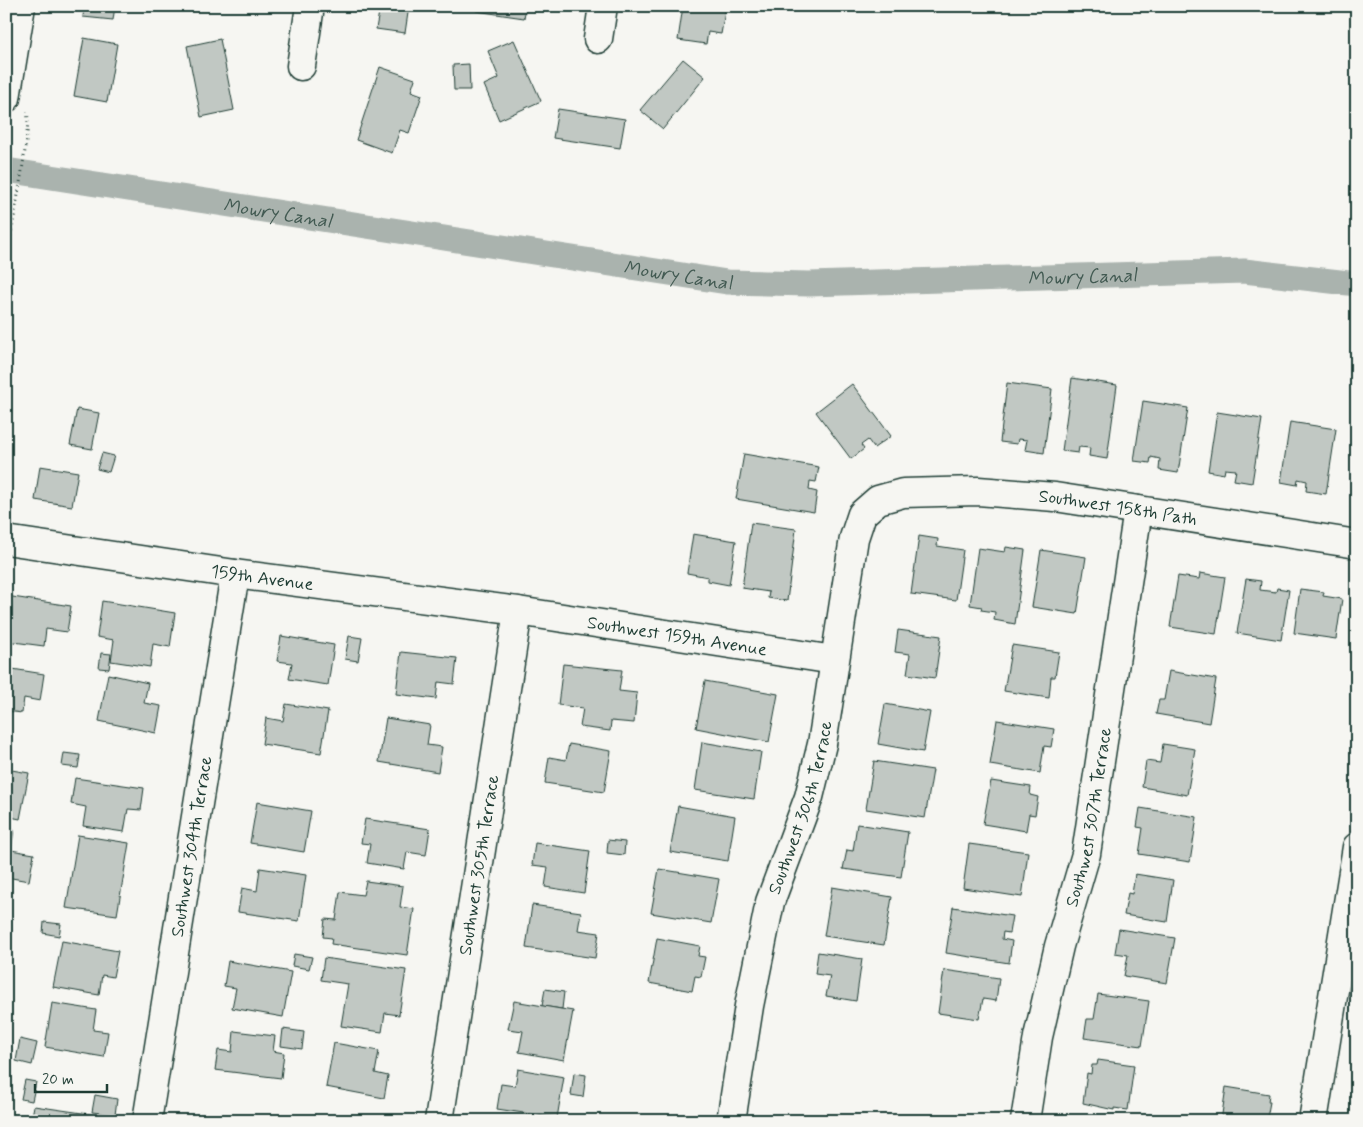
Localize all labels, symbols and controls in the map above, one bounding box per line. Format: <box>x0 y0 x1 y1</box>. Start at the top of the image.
water label: Mowry Canal <box>222 193 335 235</box>
water label: Mowry Canal <box>622 255 734 296</box>
water label: Mowry Canal <box>1027 263 1139 291</box>
street label: Southwest 158th Path <box>1038 485 1199 532</box>
street label: 159th Avenue <box>209 560 315 597</box>
street label: Southwest 159th Avenue <box>586 611 769 662</box>
street label: Southwest 306th Terrace <box>763 719 838 898</box>
street label: Southwest 307th Terrace <box>1060 726 1118 910</box>
street label: Southwest 304th Terrace <box>166 755 219 939</box>
street label: Southwest 305th Terrace <box>454 773 505 957</box>
scale bar <box>35 1062 108 1094</box>
text: 20 m <box>42 1070 74 1090</box>

